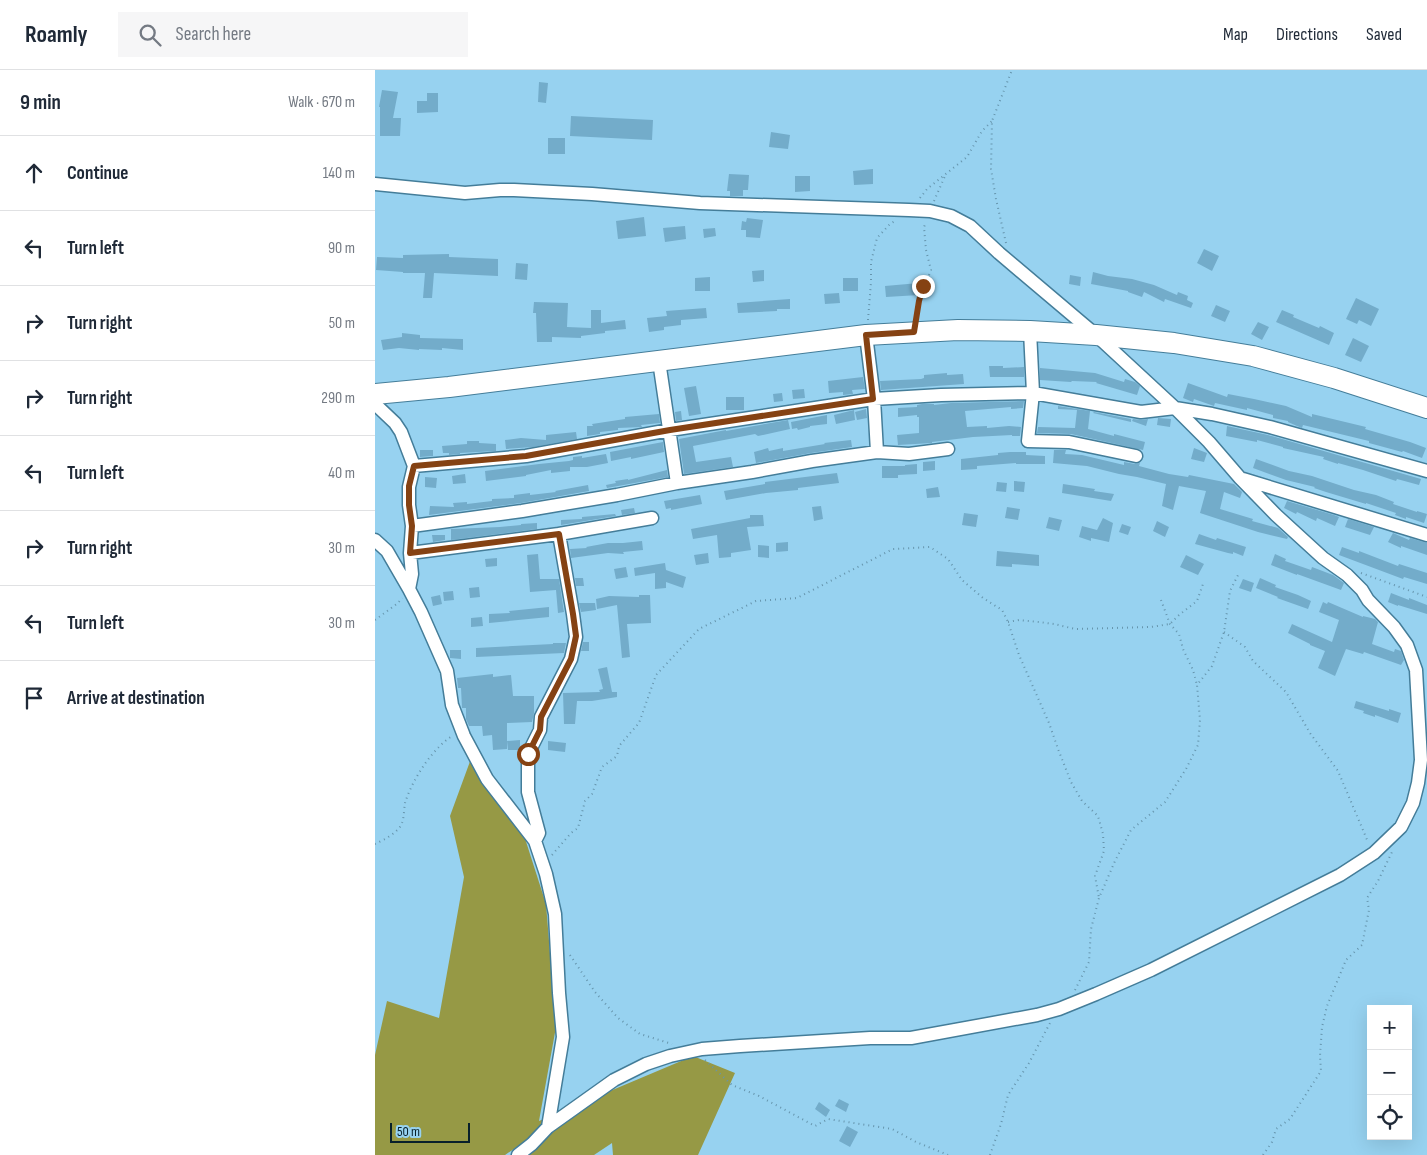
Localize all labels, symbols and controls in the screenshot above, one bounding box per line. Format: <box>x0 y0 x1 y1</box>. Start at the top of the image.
search box <box>118 12 468 57</box>
text: Roamly <box>25 20 88 49</box>
icon: search <box>136 21 164 49</box>
text: Search here <box>176 23 251 46</box>
text: Map <box>1223 24 1248 45</box>
text: Directions <box>1276 24 1338 45</box>
text: Saved <box>1366 24 1402 45</box>
text: 9 min <box>20 90 61 115</box>
text: Walk · 670 m <box>288 93 355 112</box>
icon: ahead <box>20 159 48 187</box>
text: Continue <box>67 162 128 185</box>
text: 140 m <box>323 164 355 183</box>
icon: left <box>20 234 48 262</box>
text: Turn left <box>67 237 124 260</box>
text: 90 m <box>328 239 355 258</box>
route end <box>912 275 935 298</box>
icon: right <box>20 309 48 337</box>
text: Turn right <box>67 312 132 335</box>
text: 50 m <box>329 314 355 333</box>
icon: right <box>20 384 48 412</box>
text: Turn right <box>67 387 132 410</box>
text: 290 m <box>321 389 355 408</box>
icon: left <box>20 459 48 487</box>
text: Turn left <box>67 462 124 485</box>
text: 40 m <box>328 464 355 483</box>
icon: right <box>20 534 48 562</box>
text: Turn right <box>67 537 132 560</box>
text: 30 m <box>328 539 355 558</box>
icon: left <box>20 609 48 637</box>
text: Turn left <box>67 612 124 635</box>
text: 30 m <box>328 614 355 633</box>
icon: arrive <box>20 684 48 712</box>
text: Arrive at destination <box>67 687 205 710</box>
route start <box>517 743 540 766</box>
map controls <box>1367 1005 1412 1140</box>
button: + <box>1367 1005 1412 1050</box>
button: − <box>1367 1050 1412 1095</box>
button: locate <box>1367 1095 1412 1140</box>
scale bar <box>390 1120 470 1143</box>
text: 50 m <box>397 1123 420 1140</box>

